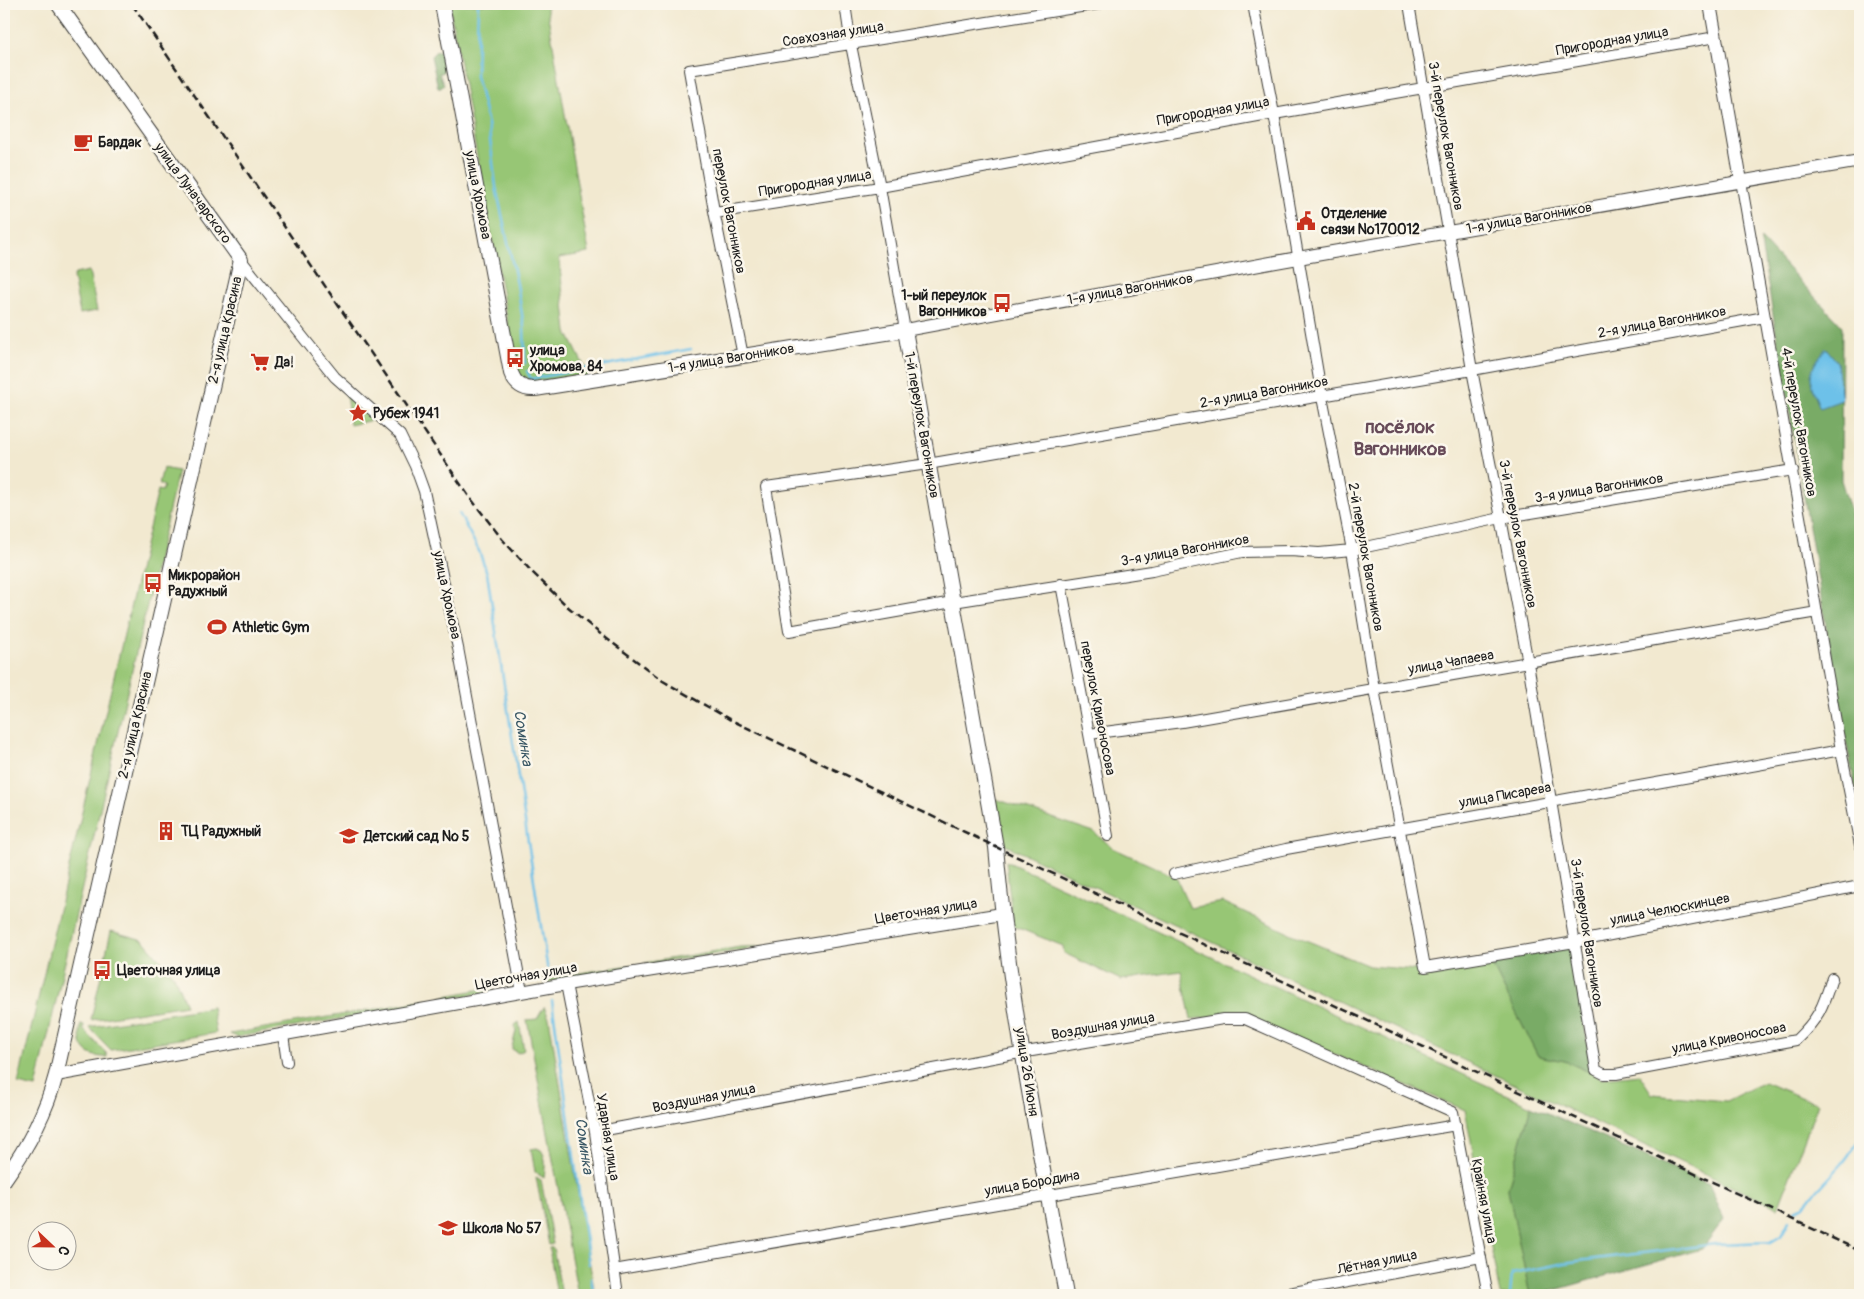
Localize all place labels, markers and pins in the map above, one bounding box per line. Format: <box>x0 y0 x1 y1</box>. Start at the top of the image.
cafe icon: Бардак <box>72 131 94 153</box>
place label: Бардак <box>98 134 142 151</box>
place label: Отделение связи №170012 <box>1320 205 1420 238</box>
public building icon: Отделение связи №170012 <box>1295 210 1317 232</box>
place label: 1-ый переулок Вагонников <box>901 287 987 320</box>
bus stop icon: 1-ый переулок Вагонников <box>991 292 1013 314</box>
place label: улица Хромова, 84 <box>529 342 603 375</box>
bus stop icon: улица Хромова, 84 <box>504 347 526 369</box>
supermarket icon: Да! <box>249 351 271 373</box>
place label: Да! <box>274 354 294 371</box>
place icon: Рубеж 1941 <box>347 402 369 424</box>
place label: Рубеж 1941 <box>373 405 439 422</box>
place label: Микрорайон Радужный <box>168 567 240 600</box>
bus stop icon: Микрорайон Радужный <box>142 572 164 594</box>
sports icon: Athletic Gym <box>206 616 228 638</box>
place label: Athletic Gym <box>232 619 310 636</box>
building icon: ТЦ Радужный <box>155 820 177 842</box>
place label: ТЦ Радужный <box>180 823 262 840</box>
school or university icon: Детский сад № 5 <box>338 825 360 847</box>
place label: Детский сад № 5 <box>363 828 470 845</box>
bus stop icon: Цветочная улица <box>91 959 113 981</box>
place label: Цветочная улица <box>117 962 221 979</box>
school or university icon: Школа № 57 <box>437 1217 459 1239</box>
place label: Школа № 57 <box>462 1220 542 1237</box>

